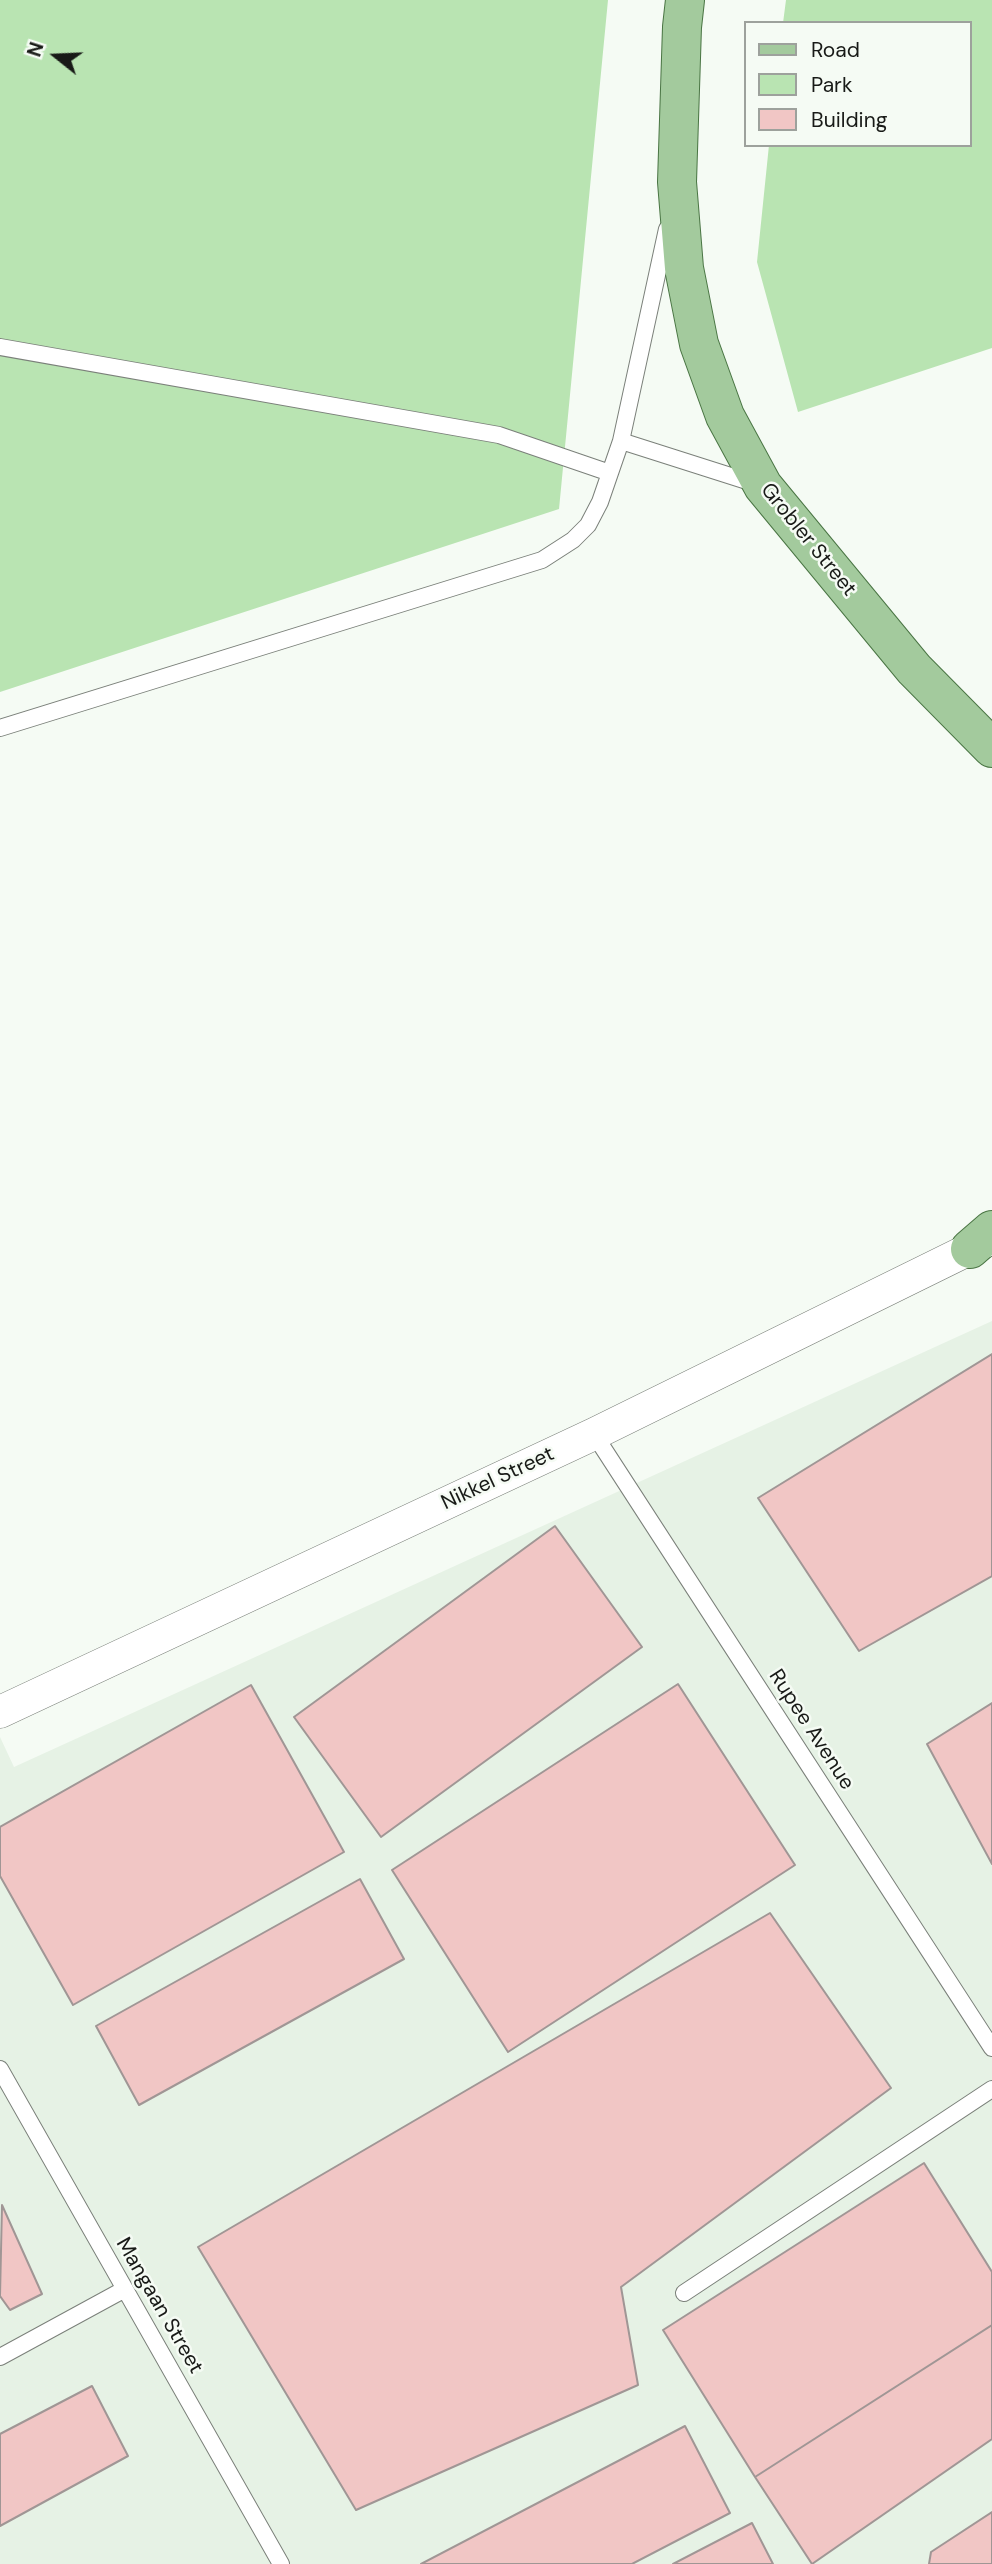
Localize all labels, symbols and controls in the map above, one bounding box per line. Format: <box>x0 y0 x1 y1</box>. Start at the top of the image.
north arrow <box>21 21 91 91</box>
legend <box>744 21 971 147</box>
text: Road <box>811 36 860 64</box>
text: N <box>22 39 50 60</box>
text: Park <box>811 71 852 99</box>
text: Building <box>811 106 887 134</box>
street label: Grobler Street <box>755 478 861 602</box>
street label: Nikkel Street <box>438 1442 558 1516</box>
street label: Rupee Avenue <box>763 1665 859 1795</box>
street label: Mangaan Street <box>110 2234 208 2378</box>

